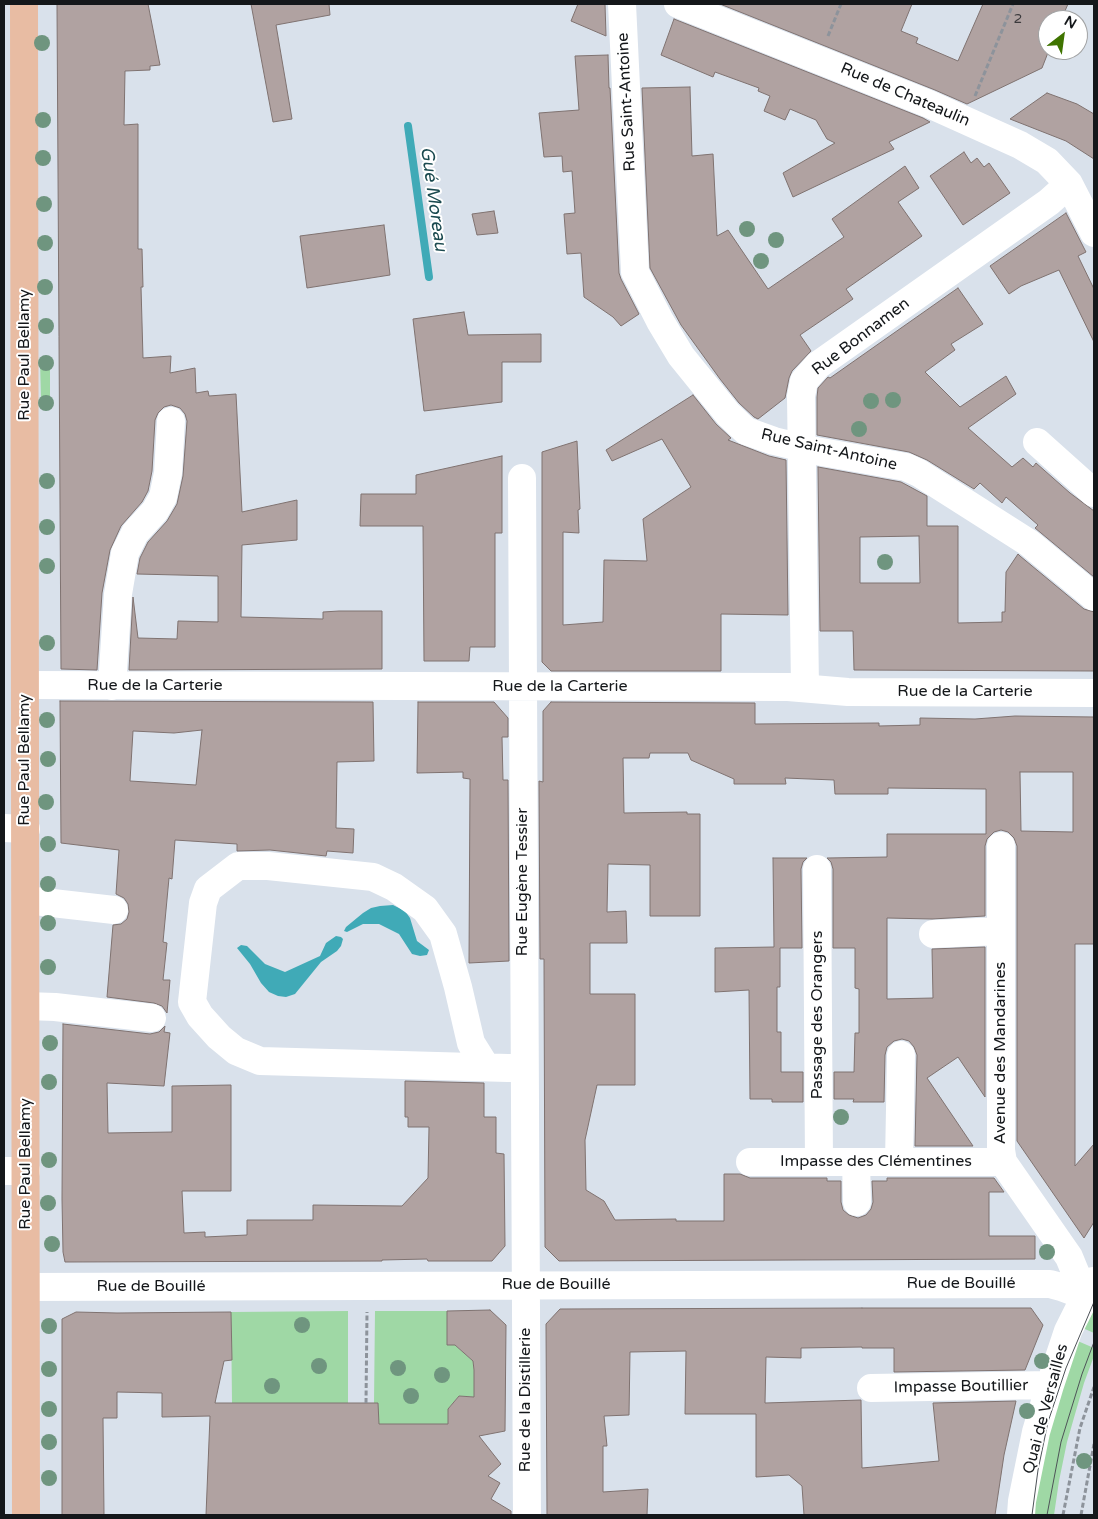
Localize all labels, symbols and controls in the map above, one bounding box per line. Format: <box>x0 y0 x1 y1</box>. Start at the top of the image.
north arrow <box>1038 10 1088 60</box>
house number: 2 <box>1014 11 1022 27</box>
text: N <box>1061 12 1079 33</box>
street label: Rue Saint-Antoine <box>614 32 640 172</box>
street label: Rue de Chateaulin <box>837 59 973 131</box>
water label: Gué Moreau <box>415 145 451 253</box>
street label: Rue Paul Bellamy <box>15 289 35 421</box>
street label: Rue Bonnamen <box>808 294 914 380</box>
street label: Rue Saint-Antoine <box>759 425 899 475</box>
street label: Rue de la Carterie <box>87 676 223 696</box>
street label: Rue de la Carterie <box>492 677 628 697</box>
street label: Rue de la Carterie <box>897 682 1033 702</box>
street label: Rue Paul Bellamy <box>15 694 35 826</box>
street label: Rue Eugène Tessier <box>513 808 533 956</box>
street label: Passage des Orangers <box>808 931 828 1099</box>
street label: Avenue des Mandarines <box>991 962 1011 1144</box>
street label: Rue Paul Bellamy <box>16 1098 36 1230</box>
street label: Impasse des Clémentines <box>780 1152 972 1172</box>
street label: Rue de Bouillé <box>906 1274 1016 1294</box>
street label: Rue de Bouillé <box>501 1275 611 1295</box>
street label: Rue de Bouillé <box>96 1277 206 1297</box>
street label: Rue de la Distillerie <box>516 1328 536 1472</box>
street label: Quai de Versailles <box>1019 1342 1073 1476</box>
street label: Impasse Boutillier <box>894 1376 1028 1398</box>

